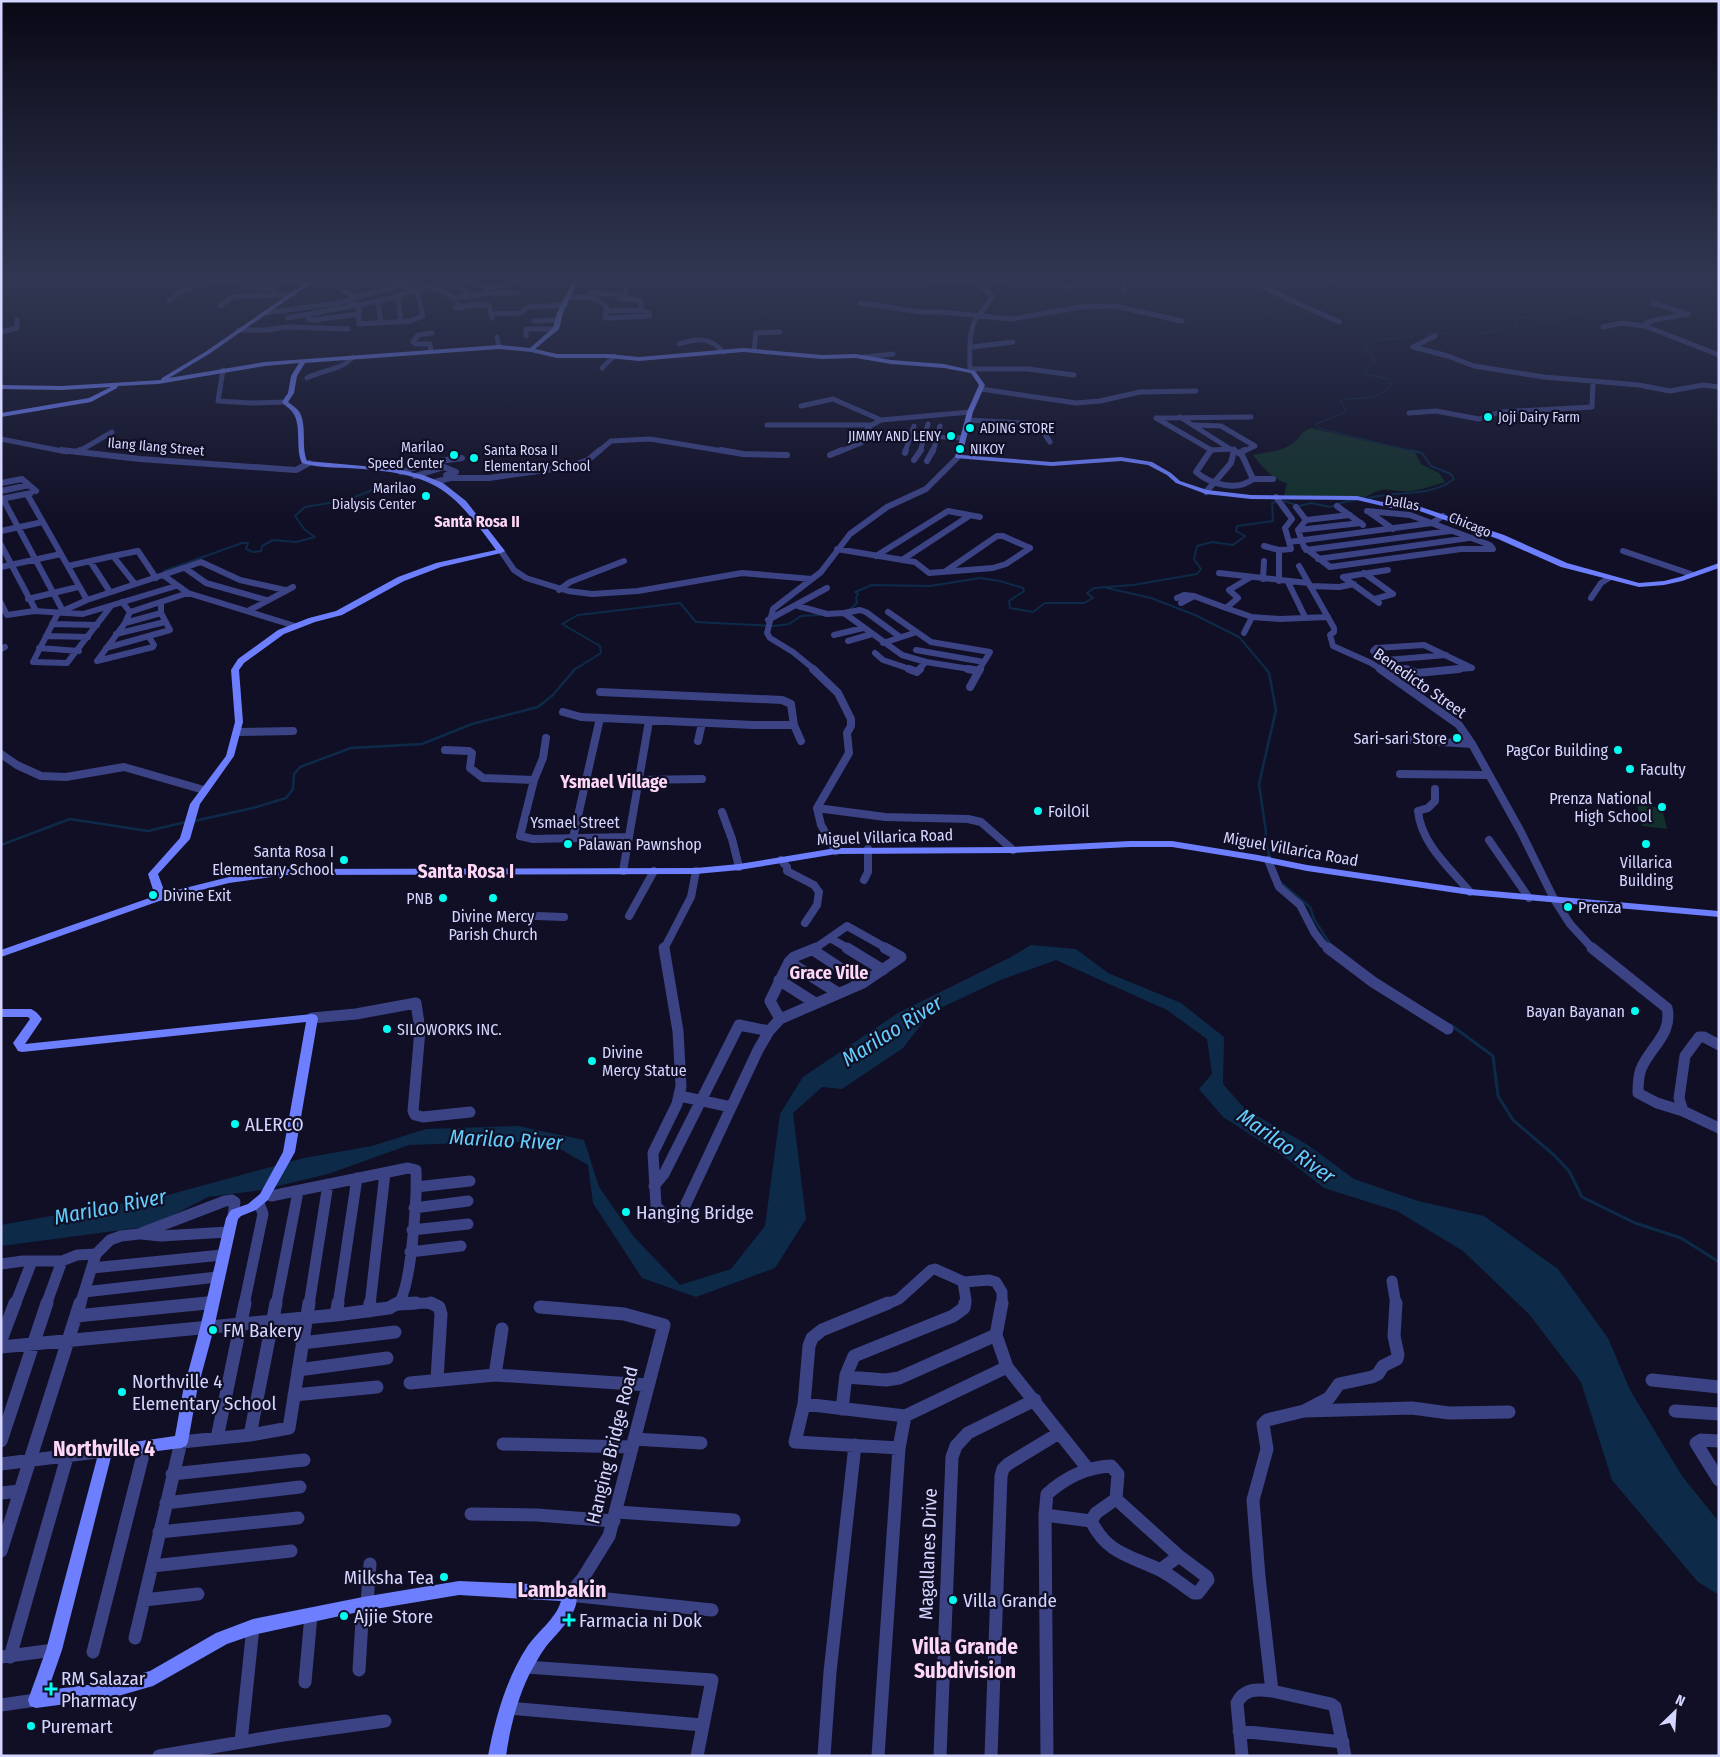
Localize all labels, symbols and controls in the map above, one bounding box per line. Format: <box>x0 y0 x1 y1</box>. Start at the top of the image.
place label: Joji Dairy Farm <box>1498 409 1580 426</box>
marker: Joji Dairy Farm <box>1482 411 1494 423</box>
place label: ADING STORE <box>980 420 1055 437</box>
marker: ADING STORE <box>964 422 976 434</box>
place label: JIMMY AND LENY <box>848 428 941 445</box>
marker: JIMMY AND LENY <box>945 430 957 442</box>
street label: Ilang Ilang Street <box>107 434 206 460</box>
place label: Marilao Speed Center <box>368 439 444 472</box>
place label: NIKOY <box>970 441 1005 458</box>
place label: Santa Rosa II Elementary School <box>484 442 591 475</box>
marker: NIKOY <box>954 443 966 455</box>
marker: Marilao Speed Center <box>448 449 460 461</box>
marker: Santa Rosa II Elementary School <box>468 452 480 464</box>
place label: Marilao Dialysis Center <box>332 480 416 513</box>
marker: Marilao Dialysis Center <box>420 490 432 502</box>
street label: Dallas <box>1383 492 1421 514</box>
street label: Chicago <box>1446 509 1494 541</box>
district label: Santa Rosa II <box>434 512 520 531</box>
street label: Benedicto Street <box>1370 644 1471 722</box>
place label: Sari-sari Store <box>1353 729 1447 748</box>
marker: Sari-sari Store <box>1451 732 1463 744</box>
place label: PagCor Building <box>1506 741 1608 760</box>
marker: PagCor Building <box>1612 744 1624 756</box>
place label: Faculty <box>1640 760 1686 779</box>
marker: Faculty <box>1624 763 1636 775</box>
district label: Ysmael Village <box>559 771 668 793</box>
place label: Prenza National High School <box>1549 789 1652 826</box>
marker: Prenza National High School <box>1656 801 1668 813</box>
place label: FoilOil <box>1048 802 1089 821</box>
marker: FoilOil <box>1032 805 1044 817</box>
street label: Ysmael Street <box>530 813 620 832</box>
street label: Miguel Villarica Road <box>816 825 954 849</box>
street label: Miguel Villarica Road <box>1222 828 1360 870</box>
place label: Palawan Pawnshop <box>578 835 702 854</box>
marker: Palawan Pawnshop <box>562 838 574 850</box>
marker: Villarica Building <box>1640 838 1652 850</box>
place label: Santa Rosa I Elementary School <box>212 842 334 879</box>
place label: Villarica Building <box>1619 853 1673 890</box>
marker: Santa Rosa I Elementary School <box>338 854 350 866</box>
district label: Santa Rosa I <box>418 860 514 883</box>
place label: Divine Exit <box>163 886 232 905</box>
marker: Divine Exit <box>147 889 159 901</box>
place label: PNB <box>406 889 433 908</box>
marker: PNB <box>437 892 449 904</box>
marker: Divine Mercy Parish Church <box>487 892 499 904</box>
place label: Prenza <box>1578 898 1622 917</box>
marker: Prenza <box>1562 901 1574 913</box>
place label: Divine Mercy Parish Church <box>448 907 538 944</box>
district label: Grace Ville <box>790 962 868 984</box>
water label: Marilao River <box>837 989 948 1072</box>
place label: Bayan Bayanan <box>1526 1002 1625 1021</box>
marker: Bayan Bayanan <box>1629 1005 1641 1017</box>
place label: SILOWORKS INC. <box>397 1020 502 1039</box>
marker: SILOWORKS INC. <box>381 1023 393 1035</box>
place label: Divine Mercy Statue <box>602 1043 687 1080</box>
marker: Divine Mercy Statue <box>586 1055 598 1067</box>
water label: Marilao River <box>1232 1103 1341 1190</box>
place label: ALERCO <box>245 1113 304 1136</box>
marker: ALERCO <box>229 1118 241 1130</box>
water label: Marilao River <box>449 1124 564 1156</box>
water label: Marilao River <box>52 1183 169 1231</box>
place label: Hanging Bridge <box>636 1201 754 1224</box>
marker: Hanging Bridge <box>620 1206 632 1218</box>
place label: FM Bakery <box>223 1319 302 1342</box>
marker: FM Bakery <box>207 1324 219 1336</box>
street label: Hanging Bridge Road <box>581 1364 643 1526</box>
place label: Northville 4 Elementary School <box>132 1370 277 1415</box>
marker: Northville 4 Elementary School <box>116 1386 128 1398</box>
district label: Northville 4 <box>53 1436 155 1462</box>
street label: Magallanes Drive <box>914 1488 942 1620</box>
place label: Milksha Tea <box>344 1566 434 1589</box>
marker: Milksha Tea <box>438 1571 450 1583</box>
district label: Lambakin <box>518 1576 606 1603</box>
place label: Villa Grande <box>963 1589 1057 1612</box>
marker: Villa Grande <box>947 1594 959 1606</box>
place label: Ajjie Store <box>354 1605 433 1628</box>
place label: Farmacia ni Dok <box>579 1609 702 1632</box>
marker: Ajjie Store <box>338 1610 350 1622</box>
marker: Farmacia ni Dok <box>563 1614 575 1626</box>
district label: Villa Grande Subdivision <box>911 1634 1018 1684</box>
place label: RM Salazar Pharmacy <box>61 1667 146 1712</box>
marker: RM Salazar Pharmacy <box>45 1683 57 1695</box>
north arrow <box>1650 1687 1700 1737</box>
text: N <box>1673 1691 1688 1710</box>
place label: Puremart <box>41 1715 113 1738</box>
marker: Puremart <box>25 1720 37 1732</box>

